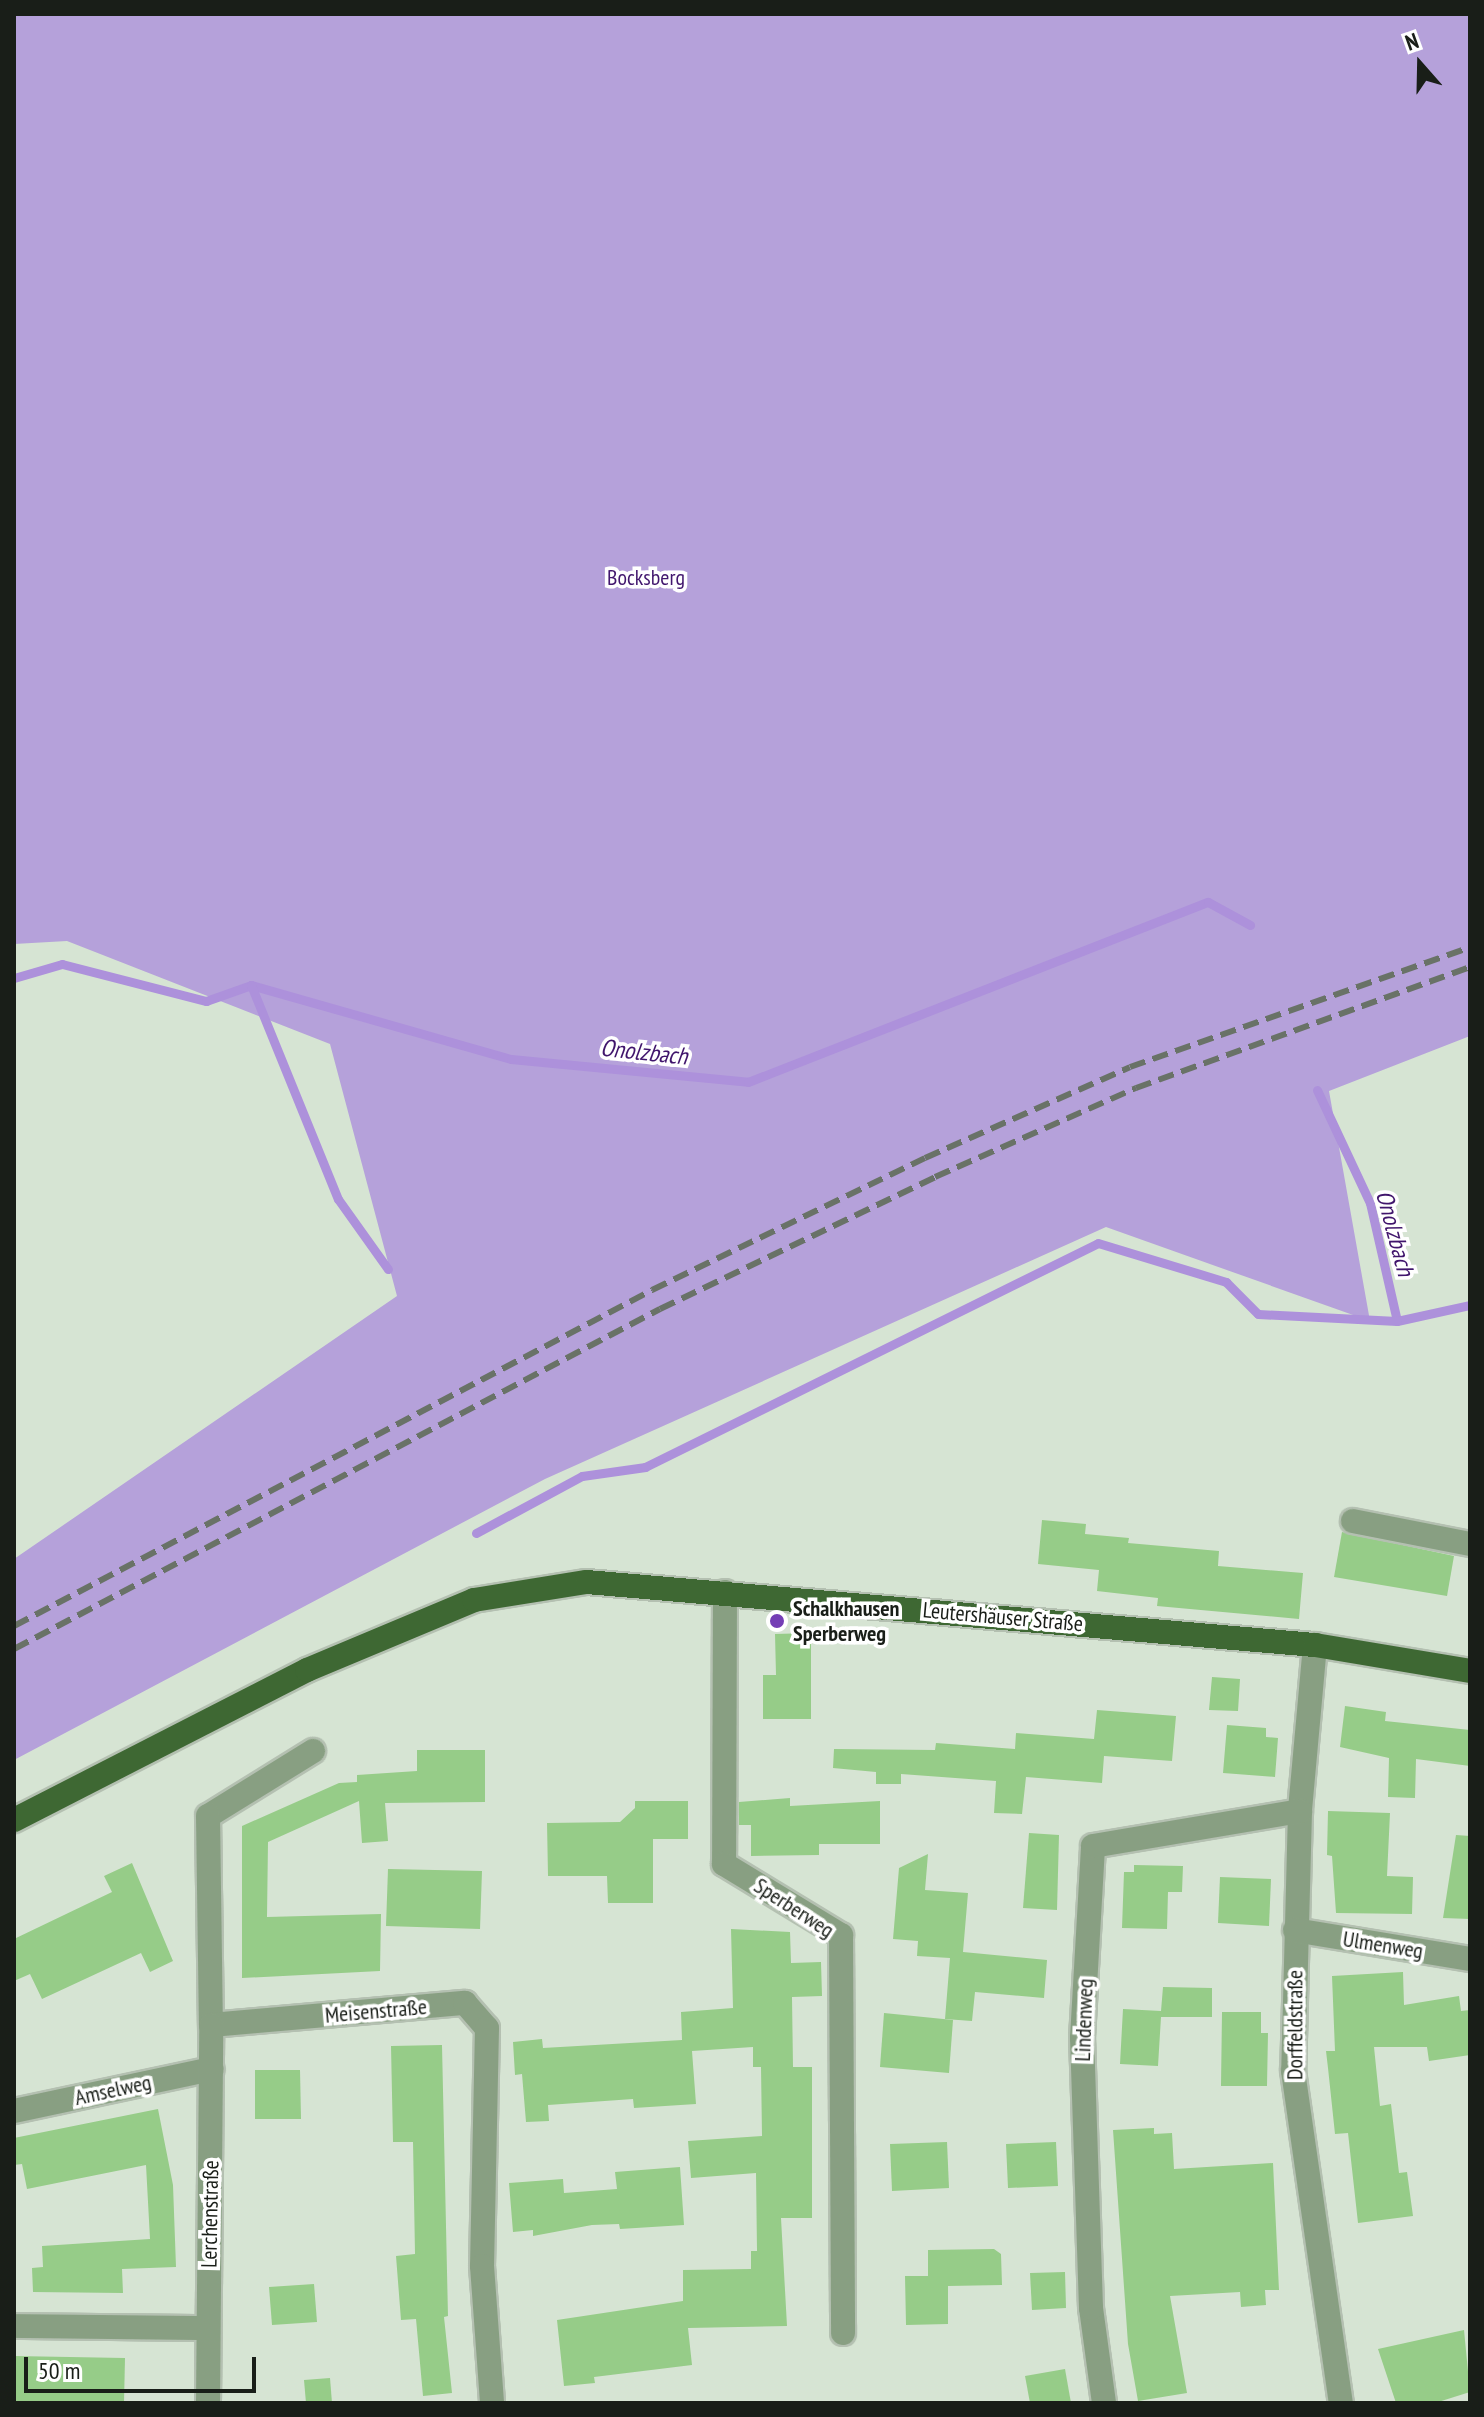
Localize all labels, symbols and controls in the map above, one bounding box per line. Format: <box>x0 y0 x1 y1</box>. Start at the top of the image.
north arrow <box>1380 24 1460 104</box>
text: N <box>1401 26 1422 57</box>
park label: Bocksberg <box>607 565 685 591</box>
water label: Onolzbach <box>599 1033 689 1071</box>
water label: Onolzbach <box>1370 1187 1420 1279</box>
place label: Schalkhausen Sperberweg <box>793 1595 900 1646</box>
street label: Leutershäuser Straße <box>922 1597 1084 1637</box>
marker: Schalkhausen Sperberweg <box>768 1612 786 1630</box>
street label: Sperberweg <box>749 1872 839 1944</box>
street label: Ulmenweg <box>1341 1926 1425 1964</box>
street label: Dorffeldstraße <box>1282 1970 1308 2080</box>
street label: Lindenweg <box>1069 1978 1099 2062</box>
street label: Meisenstraße <box>324 1993 428 2029</box>
street label: Amselweg <box>72 2069 154 2111</box>
street label: Lerchenstraße <box>196 2160 224 2268</box>
scale bar <box>28 2341 260 2391</box>
text: 50 m <box>38 2355 80 2386</box>

